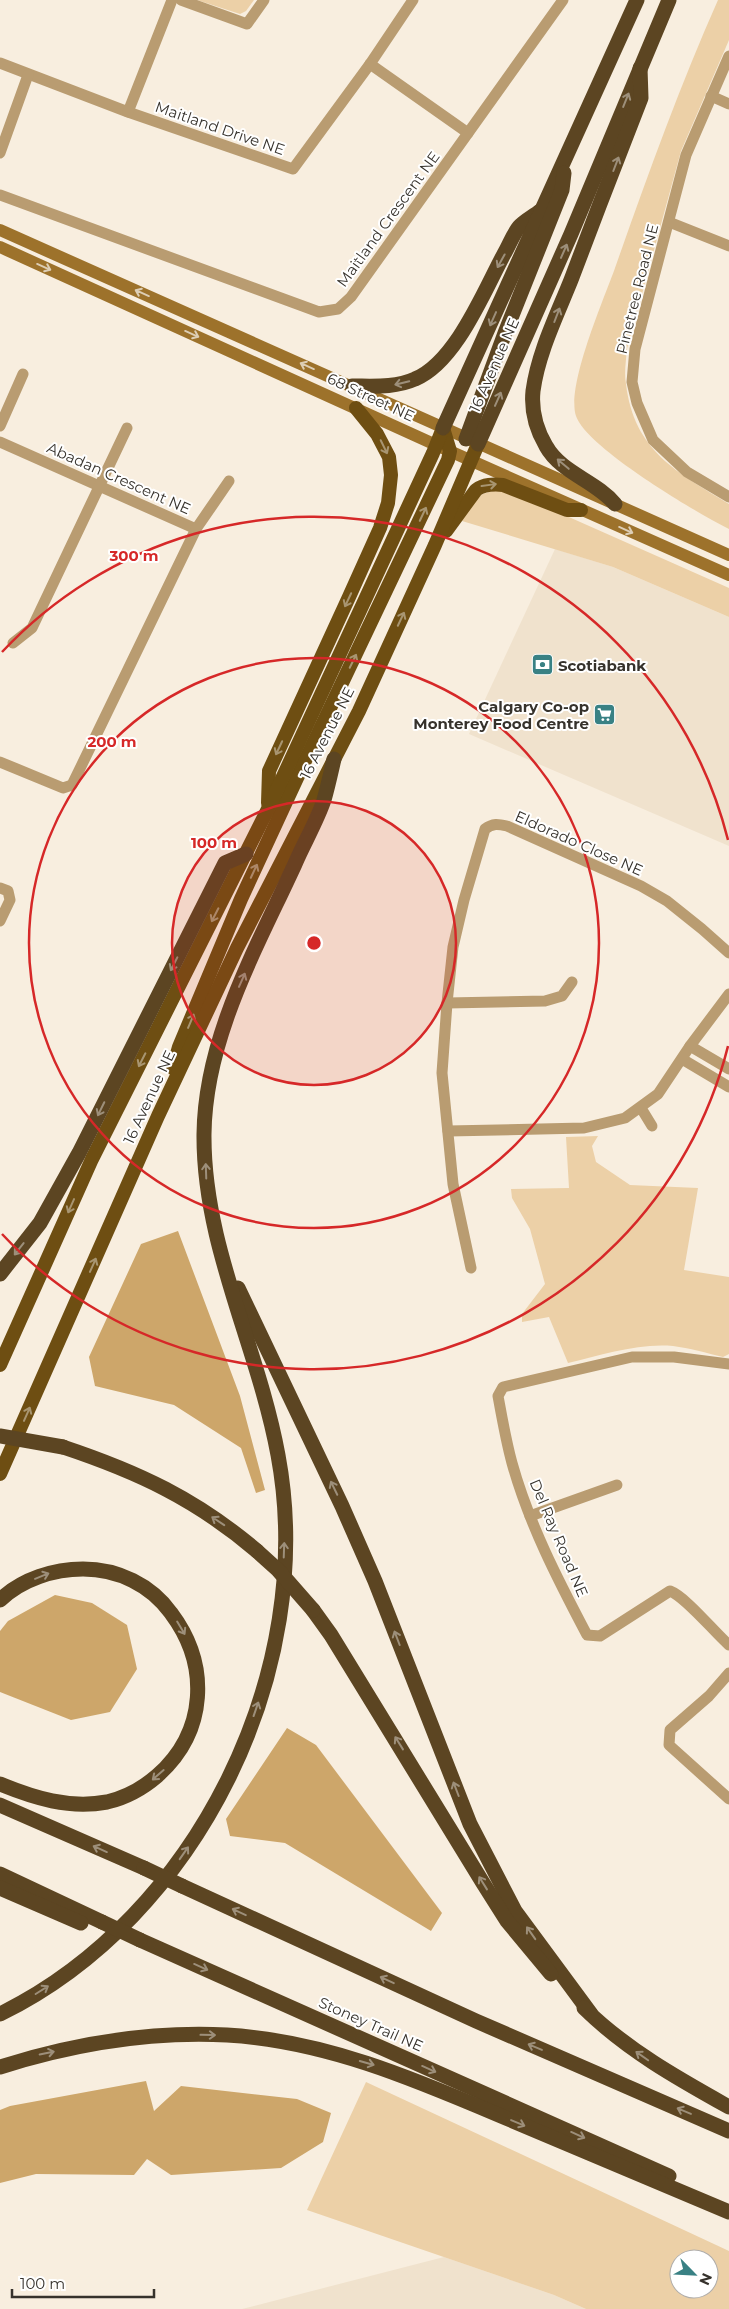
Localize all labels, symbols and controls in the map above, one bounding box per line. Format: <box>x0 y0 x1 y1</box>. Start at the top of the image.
one-way arrow <box>622 93 631 109</box>
street label: Maitland Drive NE <box>153 97 287 159</box>
street label: Maitland Crescent NE <box>332 148 444 290</box>
one-way arrow <box>612 156 621 171</box>
street label: Pinetree Road NE <box>612 222 662 356</box>
one-way arrow <box>559 244 569 259</box>
one-way arrow <box>495 253 505 267</box>
one-way arrow <box>36 263 51 273</box>
one-way arrow <box>135 288 150 298</box>
one-way arrow <box>553 308 562 323</box>
one-way arrow <box>487 311 497 326</box>
street label: 16 Avenue NE <box>465 315 523 415</box>
one-way arrow <box>184 330 199 340</box>
one-way arrow <box>300 361 315 371</box>
street label: 68 Street NE <box>324 368 418 426</box>
one-way arrow <box>394 379 410 388</box>
one-way arrow <box>493 392 503 407</box>
street label: Abadan Crescent NE <box>44 438 194 518</box>
one-way arrow <box>379 440 389 455</box>
one-way arrow <box>557 459 570 470</box>
one-way arrow <box>481 480 497 490</box>
one-way arrow <box>419 507 428 522</box>
one-way arrow <box>618 525 633 535</box>
text: 300 m <box>108 546 159 565</box>
one-way arrow <box>342 592 352 607</box>
one-way arrow <box>397 612 406 627</box>
bank icon: Scotiabank <box>530 653 554 677</box>
one-way arrow <box>349 654 358 669</box>
place label: Scotiabank <box>558 656 646 675</box>
street label: 16 Avenue NE <box>296 684 358 782</box>
place label: Calgary Co-op Monterey Food Centre <box>413 697 589 733</box>
supermarket icon: Calgary Co-op Monterey Food Centre <box>593 703 617 727</box>
text: 200 m <box>87 732 137 751</box>
one-way arrow <box>274 740 284 755</box>
street label: Eldorado Close NE <box>512 806 646 880</box>
text: 100 m <box>191 833 237 852</box>
one-way arrow <box>250 864 260 879</box>
one-way arrow <box>210 907 219 922</box>
centre of rings <box>305 934 323 952</box>
one-way arrow <box>169 956 178 971</box>
one-way arrow <box>238 973 248 988</box>
one-way arrow <box>186 1014 196 1029</box>
street label: 16 Avenue NE <box>119 1047 179 1147</box>
one-way arrow <box>137 1052 146 1067</box>
one-way arrow <box>96 1102 106 1117</box>
one-way arrow <box>201 1164 210 1180</box>
one-way arrow <box>65 1198 75 1213</box>
one-way arrow <box>14 1242 25 1255</box>
one-way arrow <box>88 1258 98 1273</box>
one-way arrow <box>22 1407 32 1422</box>
street label: Del Ray Road NE <box>526 1476 592 1600</box>
one-way arrow <box>329 1481 338 1496</box>
one-way arrow <box>211 1516 225 1526</box>
one-way arrow <box>279 1542 288 1558</box>
one-way arrow <box>34 1571 49 1580</box>
one-way arrow <box>177 1620 187 1634</box>
one-way arrow <box>392 1630 401 1646</box>
one-way arrow <box>252 1702 261 1717</box>
one-way arrow <box>393 1737 403 1751</box>
one-way arrow <box>152 1769 165 1780</box>
one-way arrow <box>451 1782 461 1797</box>
one-way arrow <box>93 1843 108 1853</box>
one-way arrow <box>178 1847 189 1861</box>
one-way arrow <box>477 1876 487 1890</box>
one-way arrow <box>232 1907 247 1917</box>
one-way arrow <box>526 1926 536 1940</box>
one-way arrow <box>193 1962 208 1972</box>
one-way arrow <box>380 1975 395 1984</box>
one-way arrow <box>35 1984 49 1994</box>
street label: Stoney Trail NE <box>316 1992 426 2056</box>
one-way arrow <box>199 2030 215 2040</box>
one-way arrow <box>528 2041 543 2051</box>
one-way arrow <box>38 2048 54 2057</box>
one-way arrow <box>635 2051 649 2061</box>
one-way arrow <box>359 2059 375 2069</box>
one-way arrow <box>421 2064 436 2074</box>
one-way arrow <box>677 2106 692 2116</box>
one-way arrow <box>510 2119 525 2128</box>
one-way arrow <box>570 2131 585 2140</box>
north arrow <box>669 2249 719 2299</box>
scale bar <box>12 2266 155 2298</box>
text: N <box>695 2270 716 2288</box>
text: 100 m <box>20 2274 65 2293</box>

